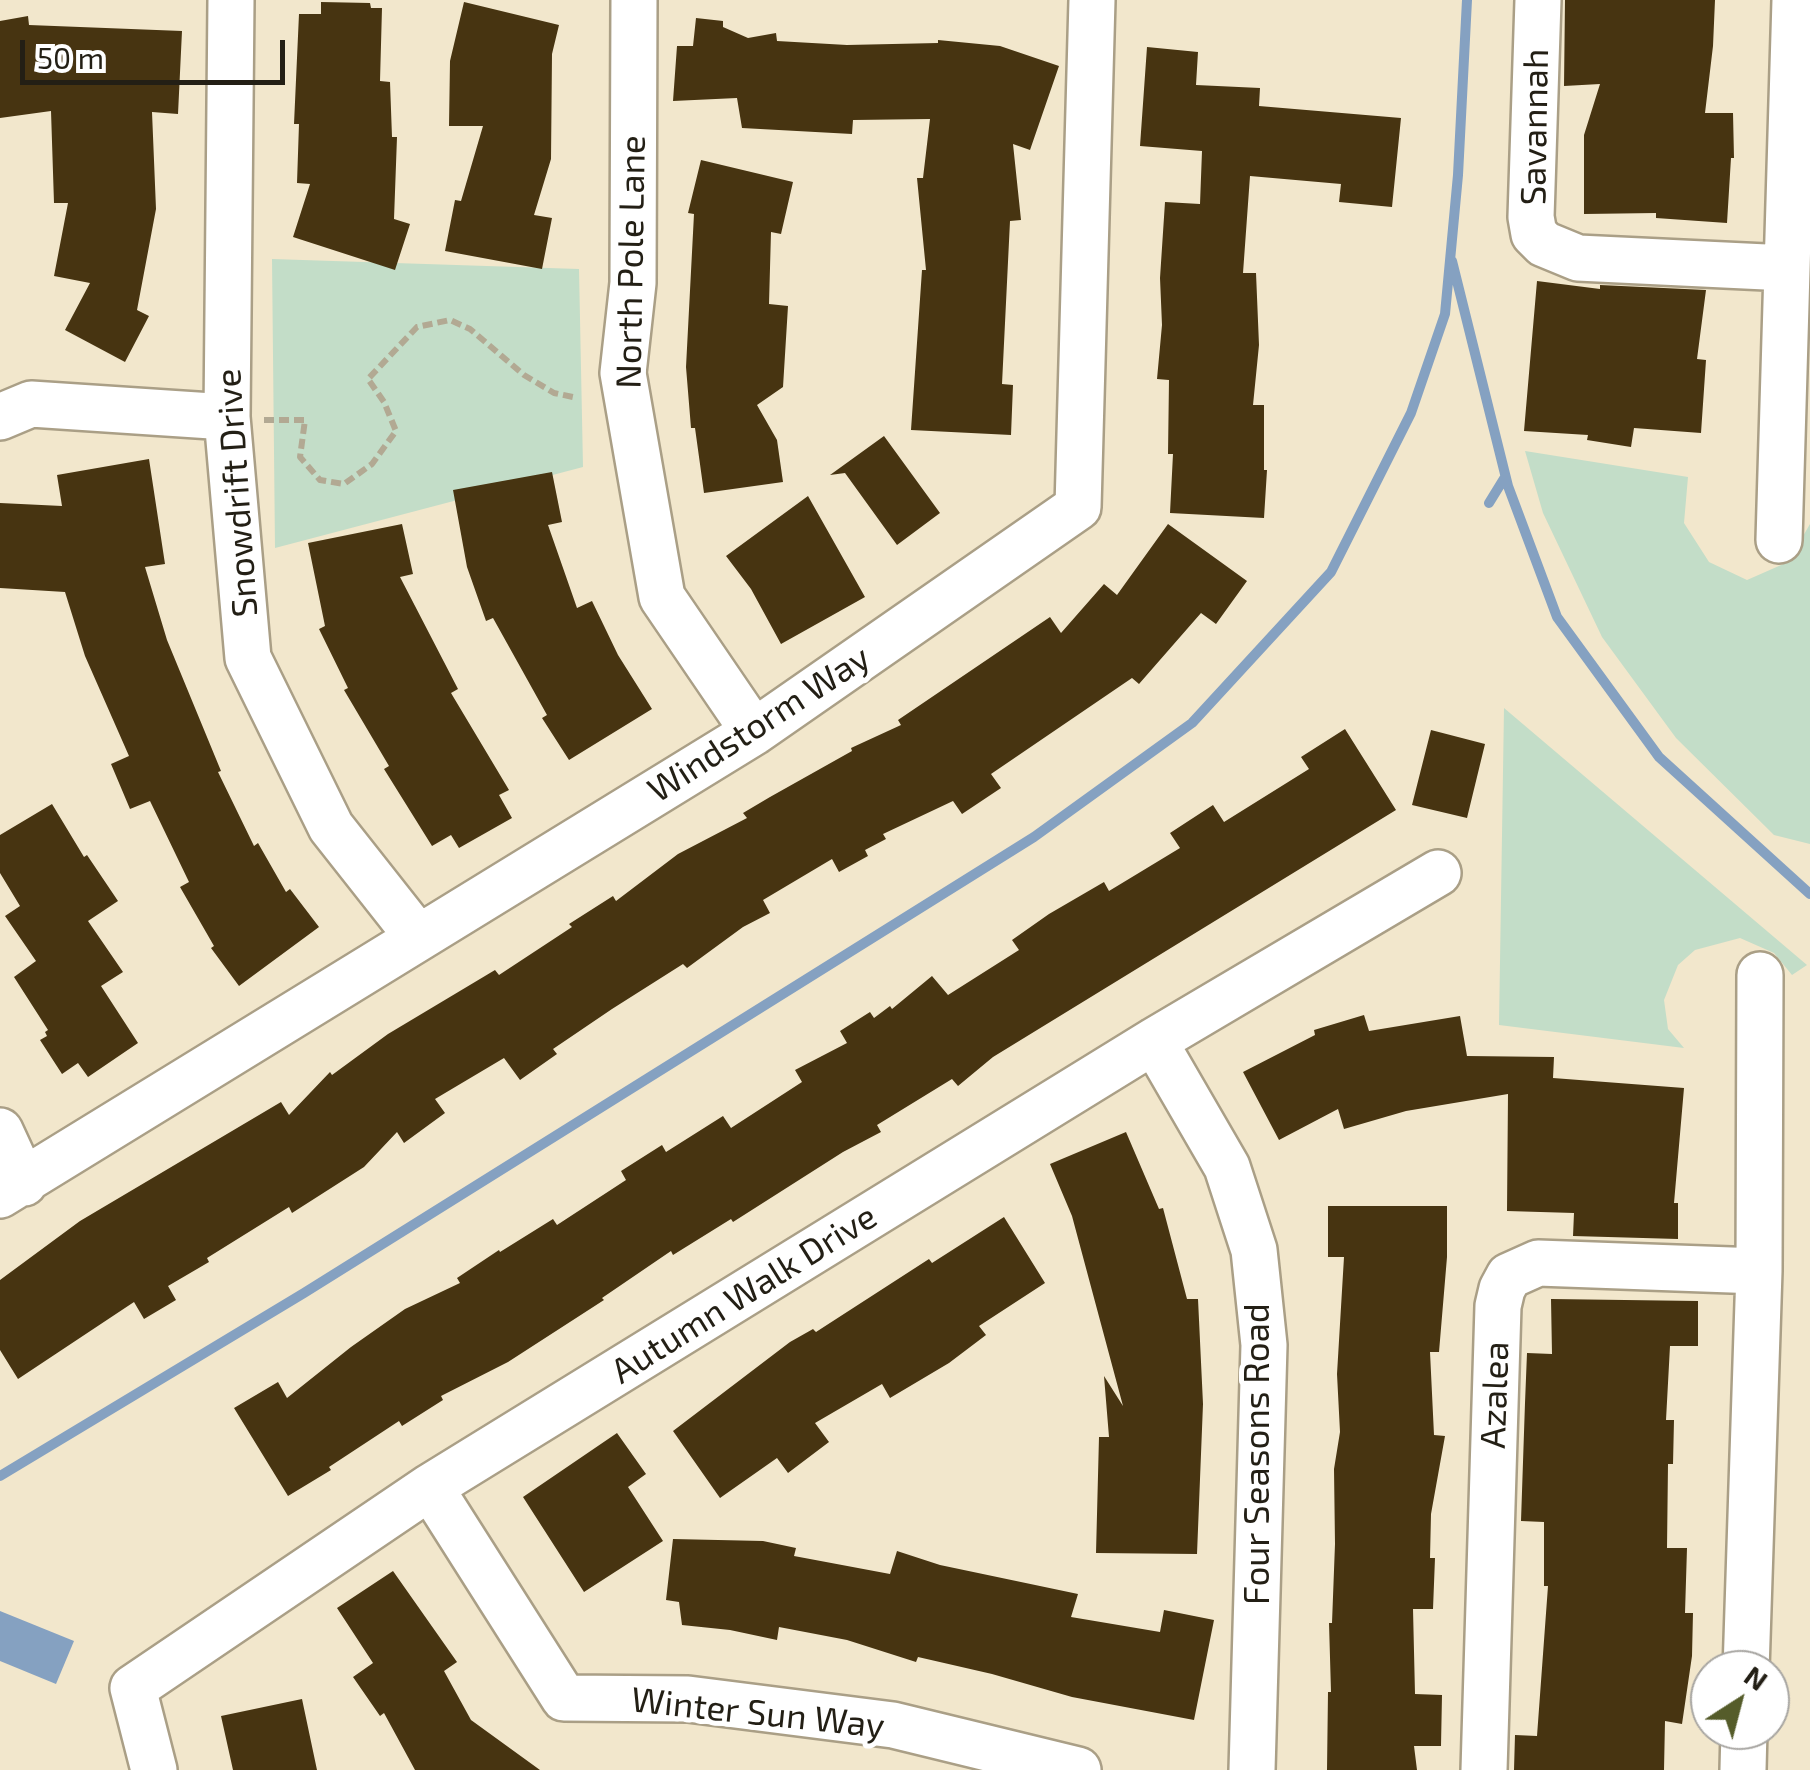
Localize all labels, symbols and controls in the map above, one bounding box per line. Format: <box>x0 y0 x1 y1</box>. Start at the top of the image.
scale bar <box>25 20 290 82</box>
text: 50 m <box>37 39 104 75</box>
street label: Savannah <box>1513 48 1557 206</box>
street label: North Pole Lane <box>608 135 654 389</box>
street label: Snowdrift Drive <box>207 367 267 619</box>
street label: Windstorm Way <box>640 637 878 811</box>
street label: Autumn Walk Drive <box>604 1195 884 1393</box>
street label: Four Seasons Road <box>1236 1303 1278 1605</box>
street label: Azalea <box>1472 1341 1518 1449</box>
north arrow <box>1690 1650 1790 1750</box>
text: N <box>1738 1658 1775 1697</box>
street label: Winter Sun Way <box>629 1679 887 1747</box>

